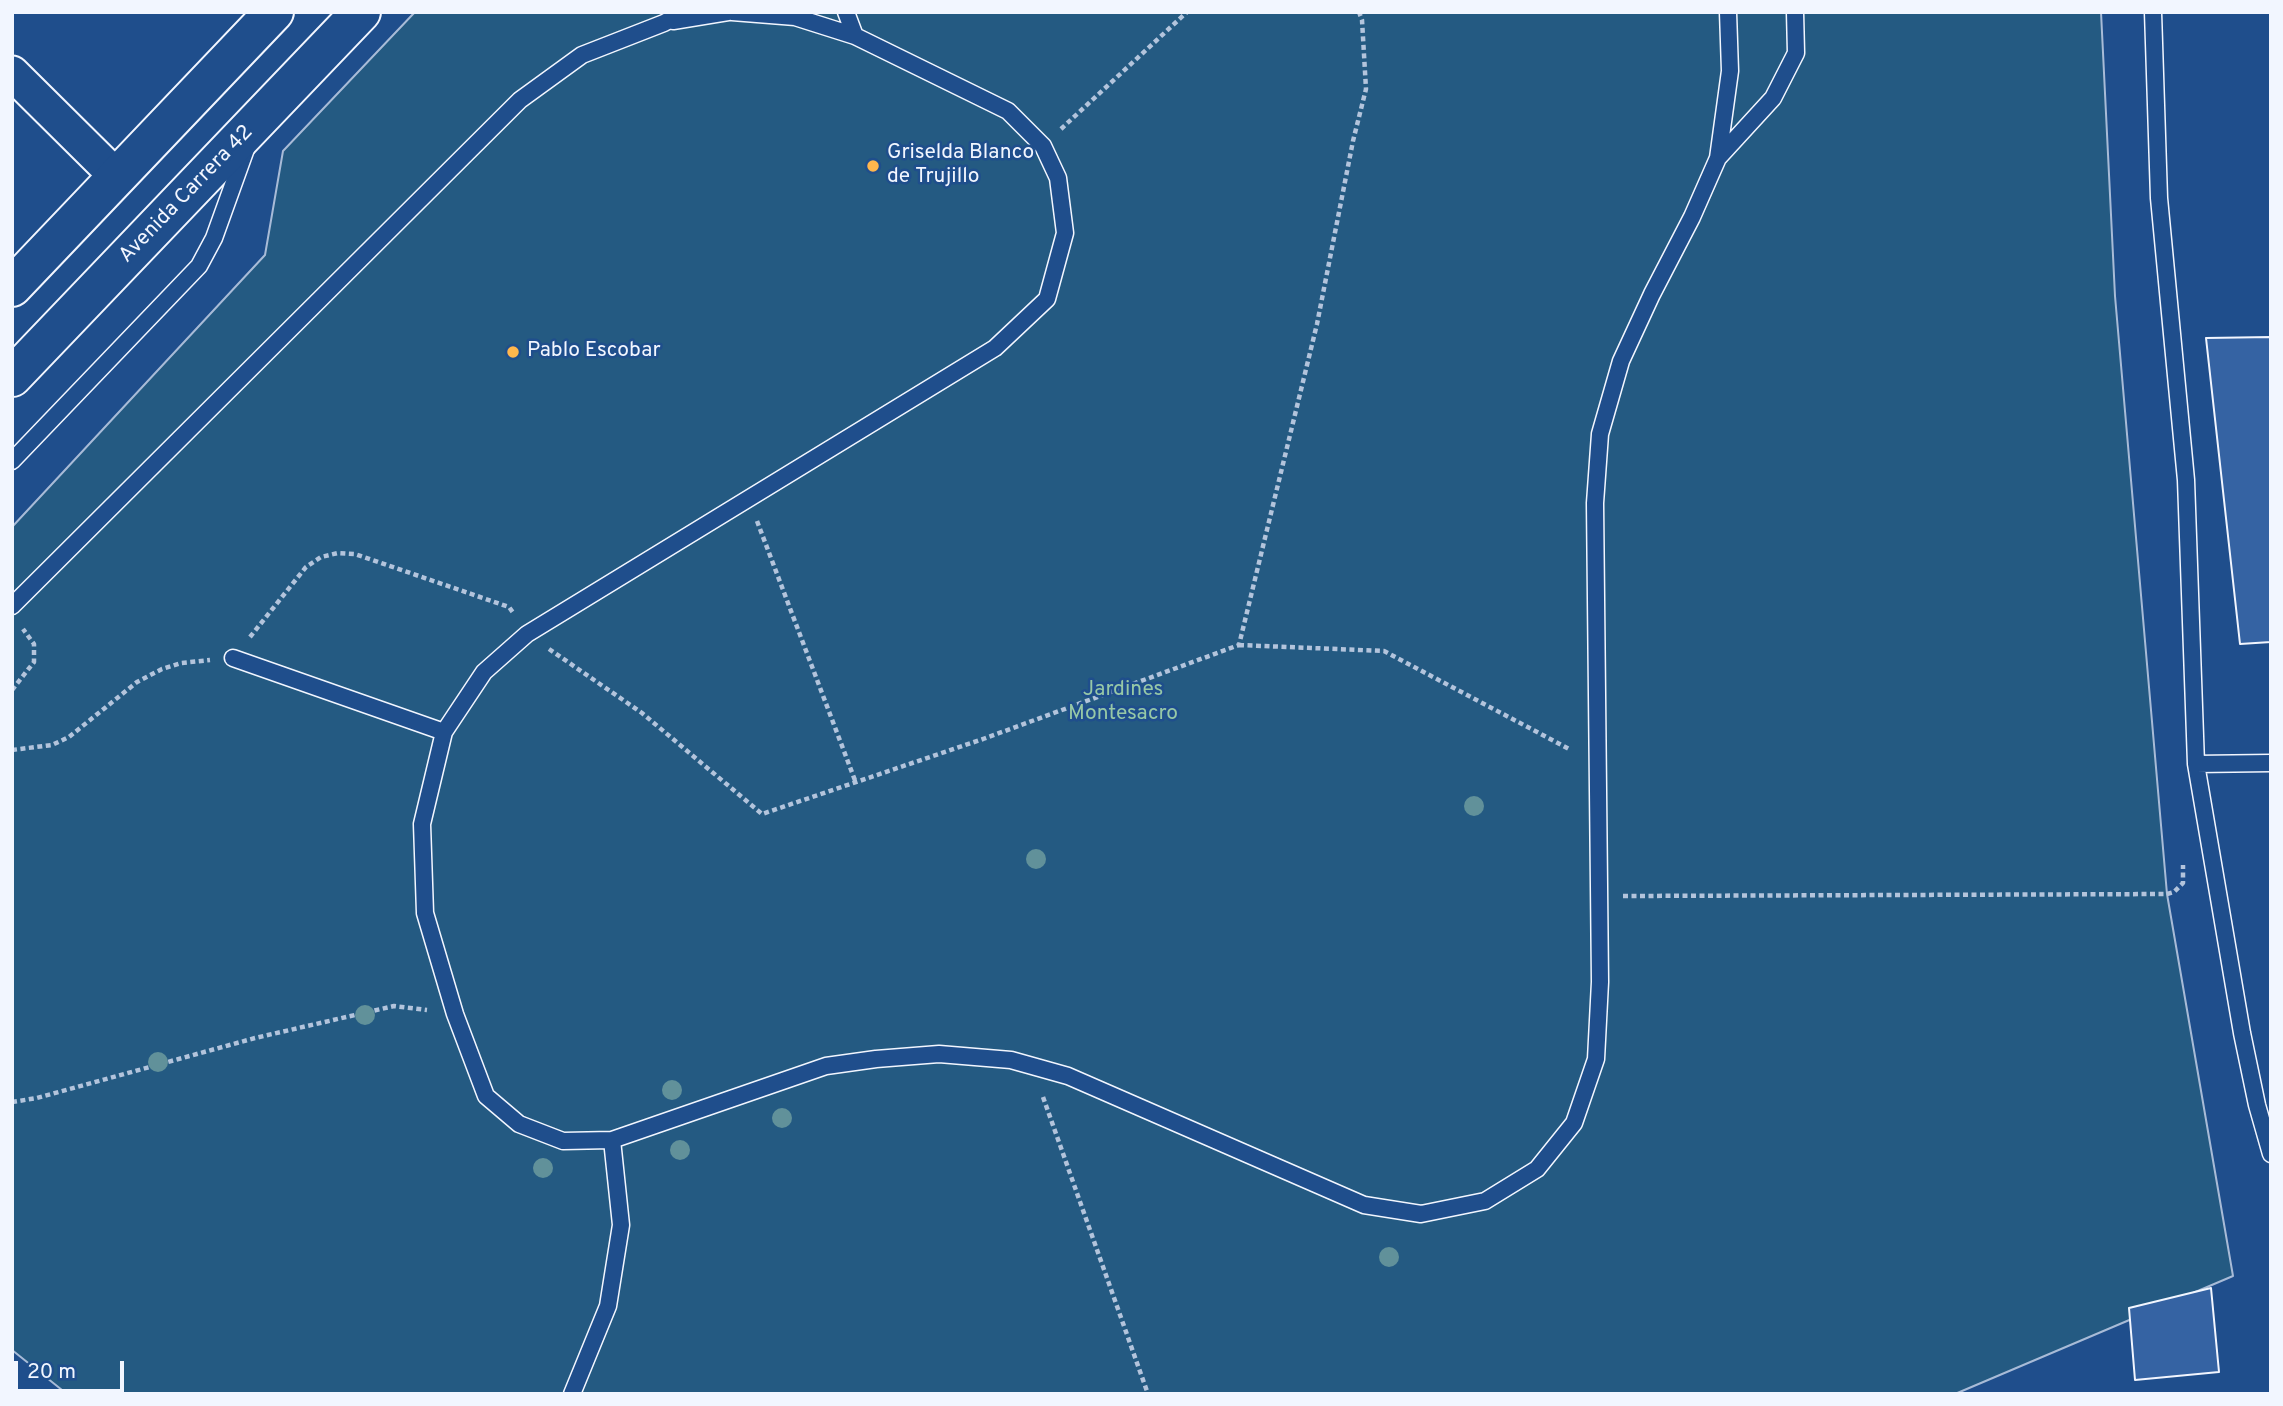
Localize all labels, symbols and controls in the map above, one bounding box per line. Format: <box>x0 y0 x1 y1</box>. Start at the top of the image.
street label: Avenida Carrera 42 <box>115 121 259 269</box>
place label: Griselda Blanco de Trujillo <box>887 141 1034 191</box>
marker: Griselda Blanco de Trujillo <box>865 158 881 174</box>
place label: Pablo Escobar <box>527 339 661 365</box>
marker: Pablo Escobar <box>505 344 521 360</box>
park label: Jardines Montesacro <box>1068 678 1178 728</box>
scale bar <box>18 1346 128 1390</box>
text: 20 m <box>27 1359 76 1386</box>

